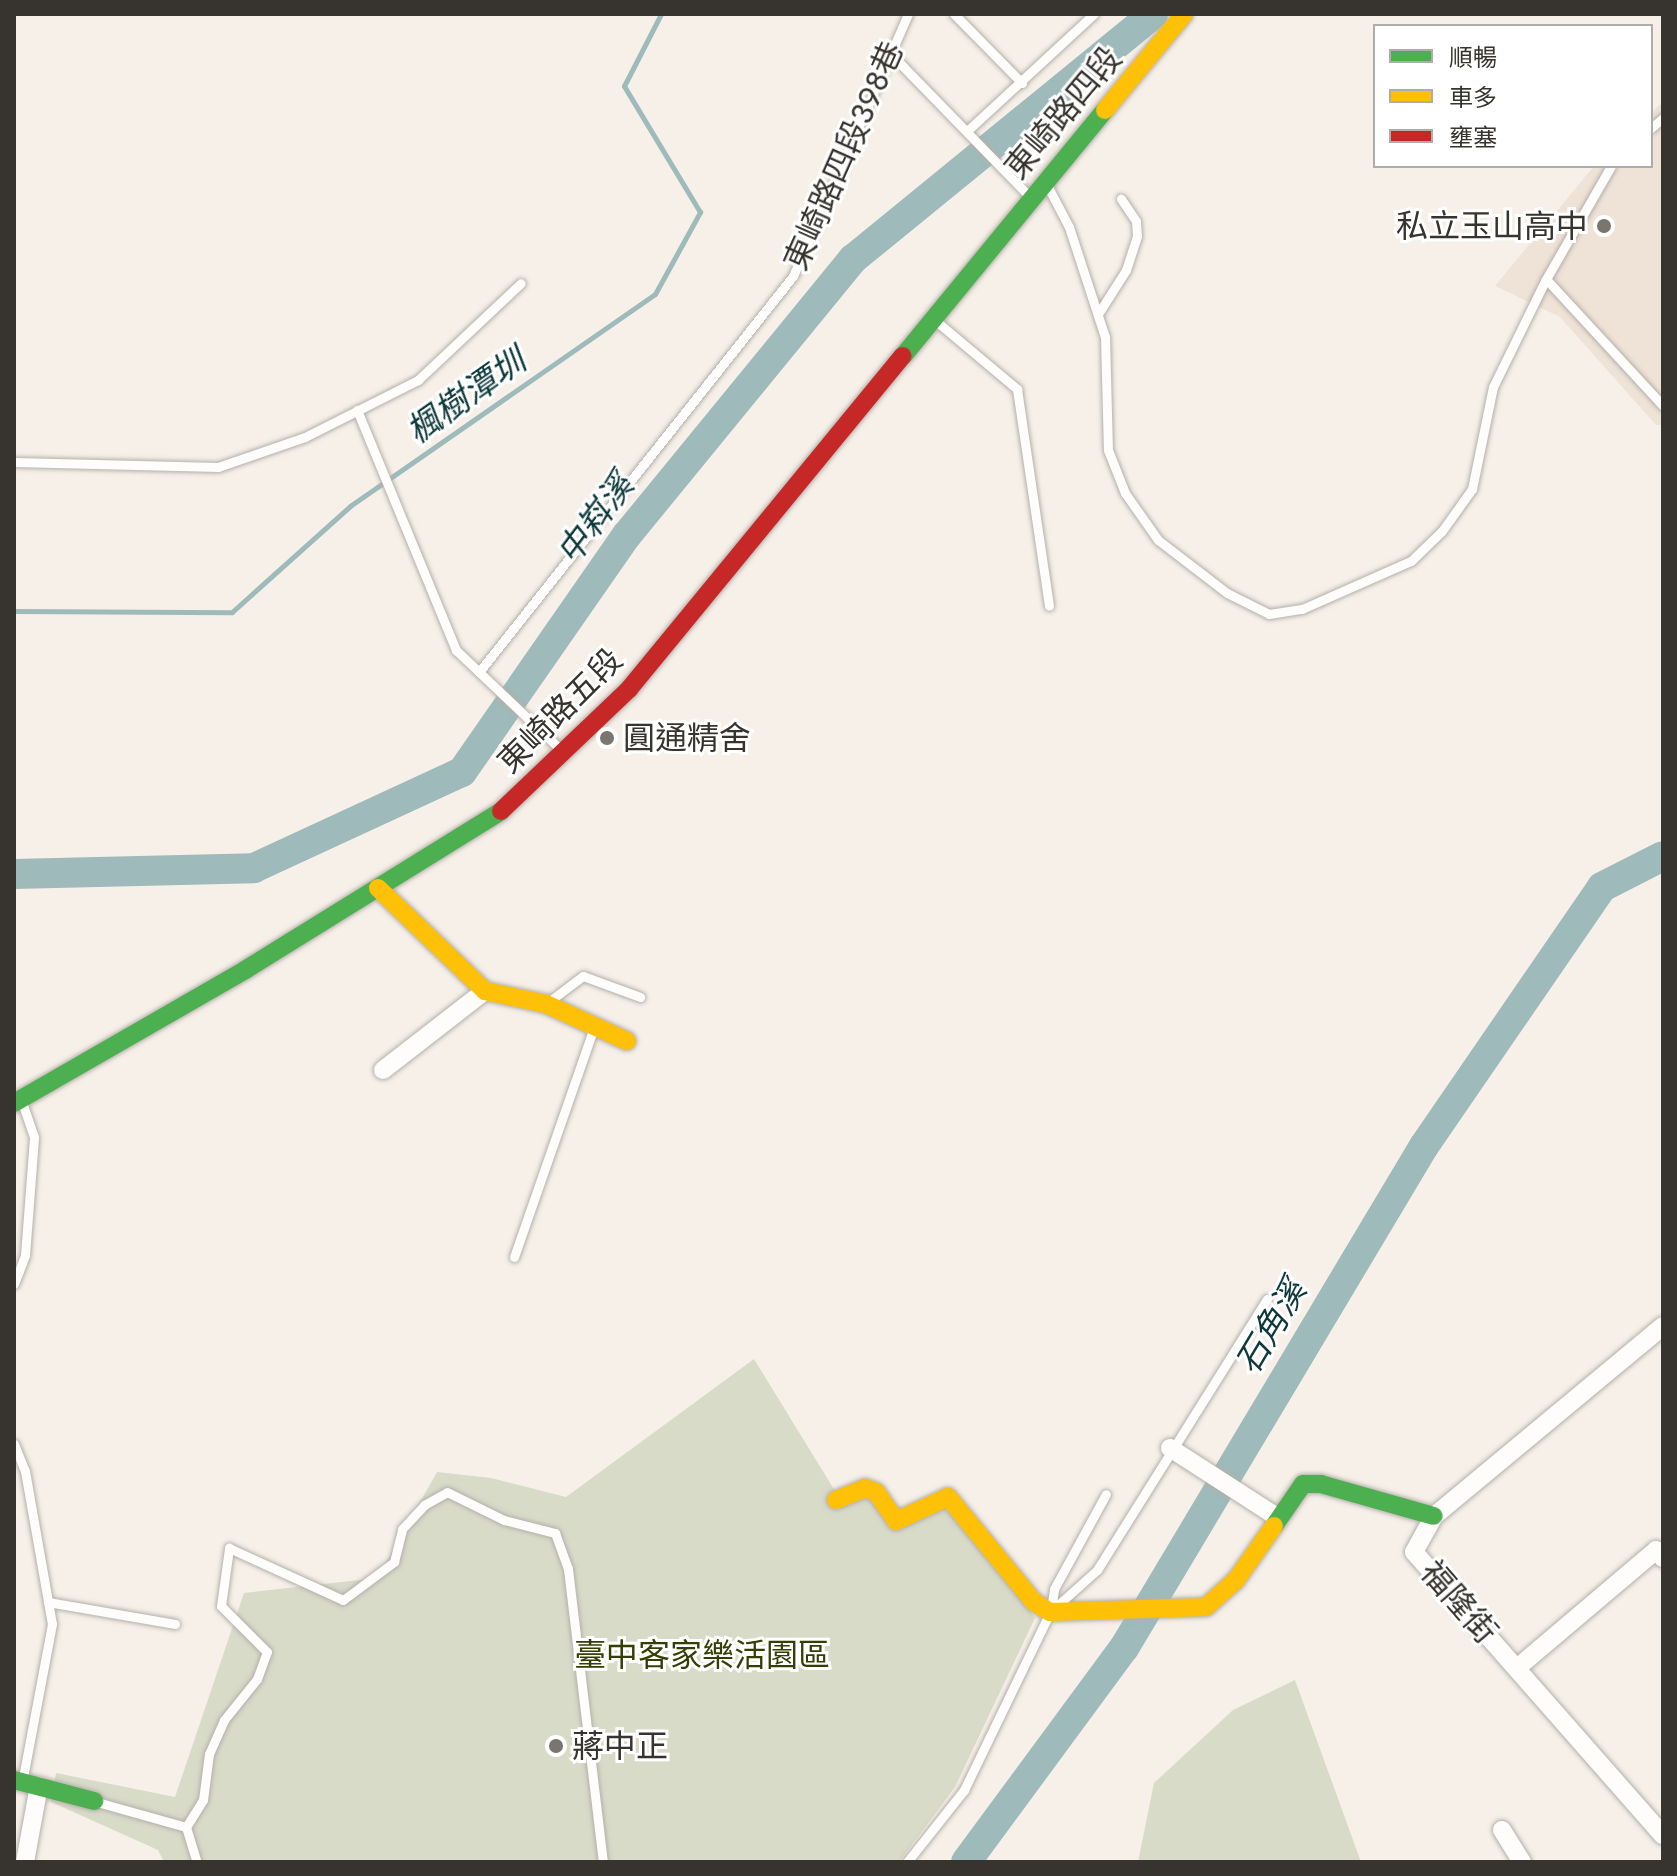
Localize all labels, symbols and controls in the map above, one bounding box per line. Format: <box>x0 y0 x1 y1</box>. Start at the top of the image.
legend <box>1373 24 1653 168</box>
street label: 東崎路四段398巷 <box>777 36 911 276</box>
street label: 東崎路四段 <box>997 39 1129 187</box>
text: 順暢 <box>1449 40 1497 75</box>
text: 車多 <box>1449 80 1497 115</box>
text: 壅塞 <box>1449 120 1497 155</box>
place label: 私立玉山高中 <box>1396 207 1588 245</box>
marker: 私立玉山高中 <box>1595 217 1613 235</box>
water label: 楓樹潭圳 <box>399 340 533 452</box>
water label: 中嵙溪 <box>548 466 642 572</box>
street label: 東崎路五段 <box>490 641 630 781</box>
place label: 圓通精舍 <box>623 719 751 757</box>
marker: 圓通精舍 <box>598 729 616 747</box>
water label: 石角溪 <box>1227 1273 1315 1381</box>
street label: 福隆街 <box>1413 1553 1505 1651</box>
park label: 臺中客家樂活園區 <box>574 1636 830 1674</box>
place label: 蔣中正 <box>572 1727 668 1765</box>
marker: 蔣中正 <box>547 1737 565 1755</box>

